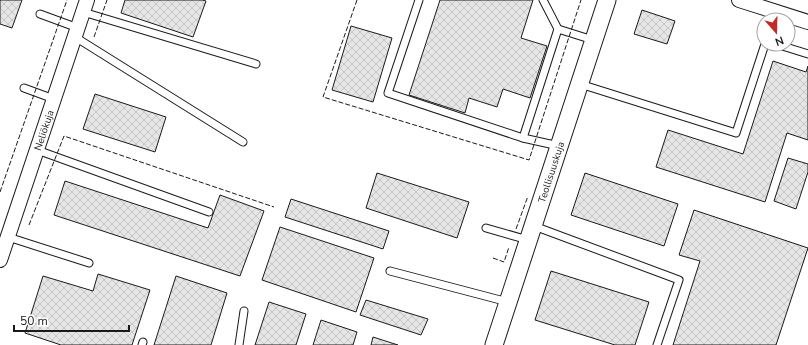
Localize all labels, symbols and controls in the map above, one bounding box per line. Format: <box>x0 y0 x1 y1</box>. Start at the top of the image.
north arrow <box>756 12 796 52</box>
text: N <box>773 32 786 49</box>
street label: Neliökuja <box>31 108 58 152</box>
street label: Teollisuuskuja <box>535 140 568 205</box>
scale bar <box>14 307 129 333</box>
text: 50 m <box>20 313 48 329</box>

